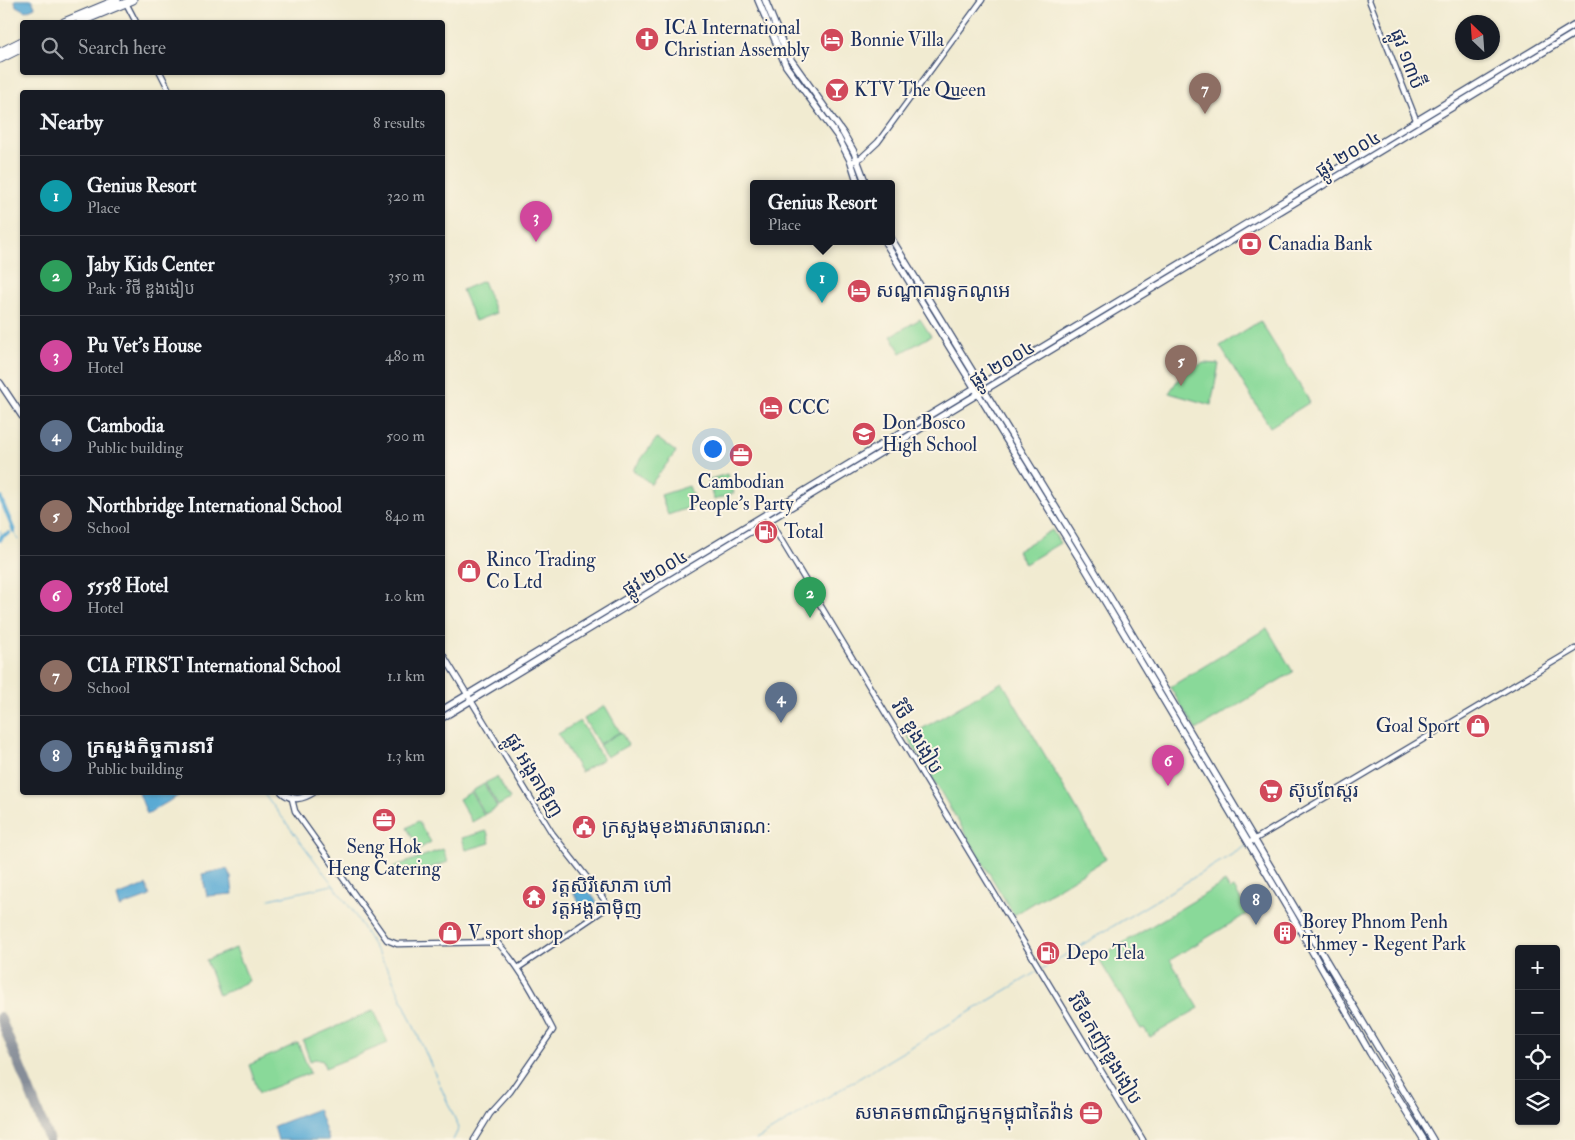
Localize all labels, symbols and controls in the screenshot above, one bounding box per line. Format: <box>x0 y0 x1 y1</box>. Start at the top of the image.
north arrow <box>1455 15 1500 60</box>
place label: ICA International Christian Assembly <box>664 16 810 62</box>
search box <box>20 20 445 75</box>
street label: ផ្លូវ ១៣ប៊ី <box>1380 25 1431 94</box>
church icon: ICA International Christian Assembly <box>634 26 660 52</box>
hotel icon: Bonnie Villa <box>819 27 845 53</box>
place label: Bonnie Villa <box>850 28 944 52</box>
icon: search <box>38 34 66 62</box>
text: Search here <box>78 36 166 60</box>
pin: 7 <box>1189 73 1221 114</box>
bar icon: KTV The Queen <box>824 77 850 103</box>
place label: KTV The Queen <box>854 78 986 102</box>
text: Nearby <box>40 109 103 136</box>
text: 8 results <box>373 113 425 133</box>
street label: ផ្លូវ ២០០៤ <box>1311 125 1388 187</box>
text: Genius Resort <box>87 174 196 198</box>
popup <box>750 180 895 245</box>
text: 1 <box>53 186 59 206</box>
text: 320 m <box>387 186 425 206</box>
text: Genius Resort <box>768 191 877 215</box>
text: Place <box>87 198 120 218</box>
pin: 3 <box>520 201 552 242</box>
text: Place <box>768 215 801 235</box>
bank icon: Canadia Bank <box>1237 231 1263 257</box>
place label: Canadia Bank <box>1268 232 1373 256</box>
text: Jaby Kids Center <box>87 253 215 277</box>
pin: 1 <box>806 262 838 303</box>
text: 2 <box>52 266 60 286</box>
text: 350 m <box>388 266 425 286</box>
hotel icon: សណ្ឋាគារទូកណូអេ <box>846 278 872 304</box>
text: Park · វិថី ឌួងងៀប <box>87 279 195 299</box>
place label: សណ្ឋាគារទូកណូអេ <box>876 279 1010 303</box>
text: Pu Vet's House <box>87 334 202 358</box>
street label: ផ្លូវ ២០០៤ <box>965 335 1042 397</box>
pin: 5 <box>1165 345 1197 386</box>
text: 3 <box>53 346 59 366</box>
text: 480 m <box>385 346 425 366</box>
text: Hotel <box>87 358 124 378</box>
hotel icon: CCC <box>758 395 784 421</box>
place label: CCC <box>788 396 830 420</box>
place label: Don Bosco High School <box>882 411 977 457</box>
text: Cambodia <box>87 414 164 438</box>
school or university icon: Don Bosco High School <box>851 421 877 447</box>
text: 4 <box>52 426 60 446</box>
text: 500 m <box>386 426 425 446</box>
your location <box>700 436 726 462</box>
text: Public building <box>87 438 183 458</box>
office icon: Cambodian People's Party <box>728 442 754 468</box>
place label: Cambodian People's Party <box>688 470 794 517</box>
text: Northbridge International School <box>87 494 342 518</box>
text: 5 <box>52 506 60 526</box>
text: 840 m <box>385 506 425 526</box>
text: School <box>87 518 130 538</box>
fuel station icon: Total <box>753 519 779 545</box>
place label: Total <box>784 520 824 544</box>
street label: ផ្លូវ ២០០៤ <box>618 544 695 606</box>
place label: Rinco Trading Co Ltd <box>486 548 596 594</box>
shop icon: Rinco Trading Co Ltd <box>456 558 482 584</box>
text: 5558 Hotel <box>87 574 168 598</box>
pin: 2 <box>794 577 826 618</box>
text: 6 <box>52 586 60 606</box>
text: 1.0 km <box>385 586 425 606</box>
text: Hotel <box>87 598 124 618</box>
text: CIA FIRST International School <box>87 654 341 678</box>
text: 7 <box>52 666 60 686</box>
text: 1.1 km <box>387 666 425 686</box>
text: School <box>87 678 130 698</box>
pin: 4 <box>765 682 797 723</box>
street label: វិថី ឌួងងៀប <box>885 695 949 778</box>
shop icon: Goal Sport <box>1465 713 1491 739</box>
place label: Goal Sport <box>1376 714 1460 739</box>
street label: ផ្លូវ អង្តតាម៉ិញ <box>496 728 569 824</box>
text: ក្រសួងកិច្ចការនារី <box>87 735 213 759</box>
pin: 6 <box>1152 745 1184 786</box>
text: 8 <box>52 746 60 766</box>
text: 1.3 km <box>387 746 425 766</box>
text: Public building <box>87 759 183 779</box>
supermarket icon: ស៊ុបពែស្តរ <box>1258 778 1284 804</box>
place label: ស៊ុបពែស្តរ <box>1288 779 1358 803</box>
office icon: Seng Hok Heng Catering <box>371 807 397 833</box>
public building icon: ក្រសួងមុខងារសាធារណៈ <box>571 814 597 840</box>
place label: ក្រសួងមុខងារសាធារណៈ <box>602 815 771 839</box>
place label: Seng Hok Heng Catering <box>327 835 441 881</box>
place label: វត្តសិរីសោភា ហៅ វត្តអង្តតាម៉ិញ <box>552 874 672 920</box>
temple icon: វត្តសិរីសោភា ហៅ វត្តអង្តតាម៉ិញ <box>521 884 547 910</box>
pin: 8 <box>1240 884 1272 925</box>
place label: Borey Phnom Penh Thmey - Regent Park <box>1302 910 1466 956</box>
shop icon: V sport shop <box>437 920 463 946</box>
building icon: Borey Phnom Penh Thmey - Regent Park <box>1272 920 1298 946</box>
place label: V sport shop <box>468 921 563 946</box>
fuel station icon: Depo Tela <box>1035 940 1061 966</box>
place label: Depo Tela <box>1066 941 1145 966</box>
map controls <box>1515 945 1560 1125</box>
button: + <box>1515 945 1560 990</box>
street label: វិថីឧកញ៉ាឌួងងៀប <box>1062 988 1148 1109</box>
button: − <box>1515 990 1560 1035</box>
button: locate <box>1515 1035 1560 1080</box>
button: layers <box>1515 1080 1560 1125</box>
office icon: សមាគមពាណិជ្ជកម្មកម្ពុជាតៃវ៉ាន់ <box>1078 1100 1104 1126</box>
place label: សមាគមពាណិជ្ជកម្មកម្ពុជាតៃវ៉ាន់ <box>854 1101 1074 1131</box>

